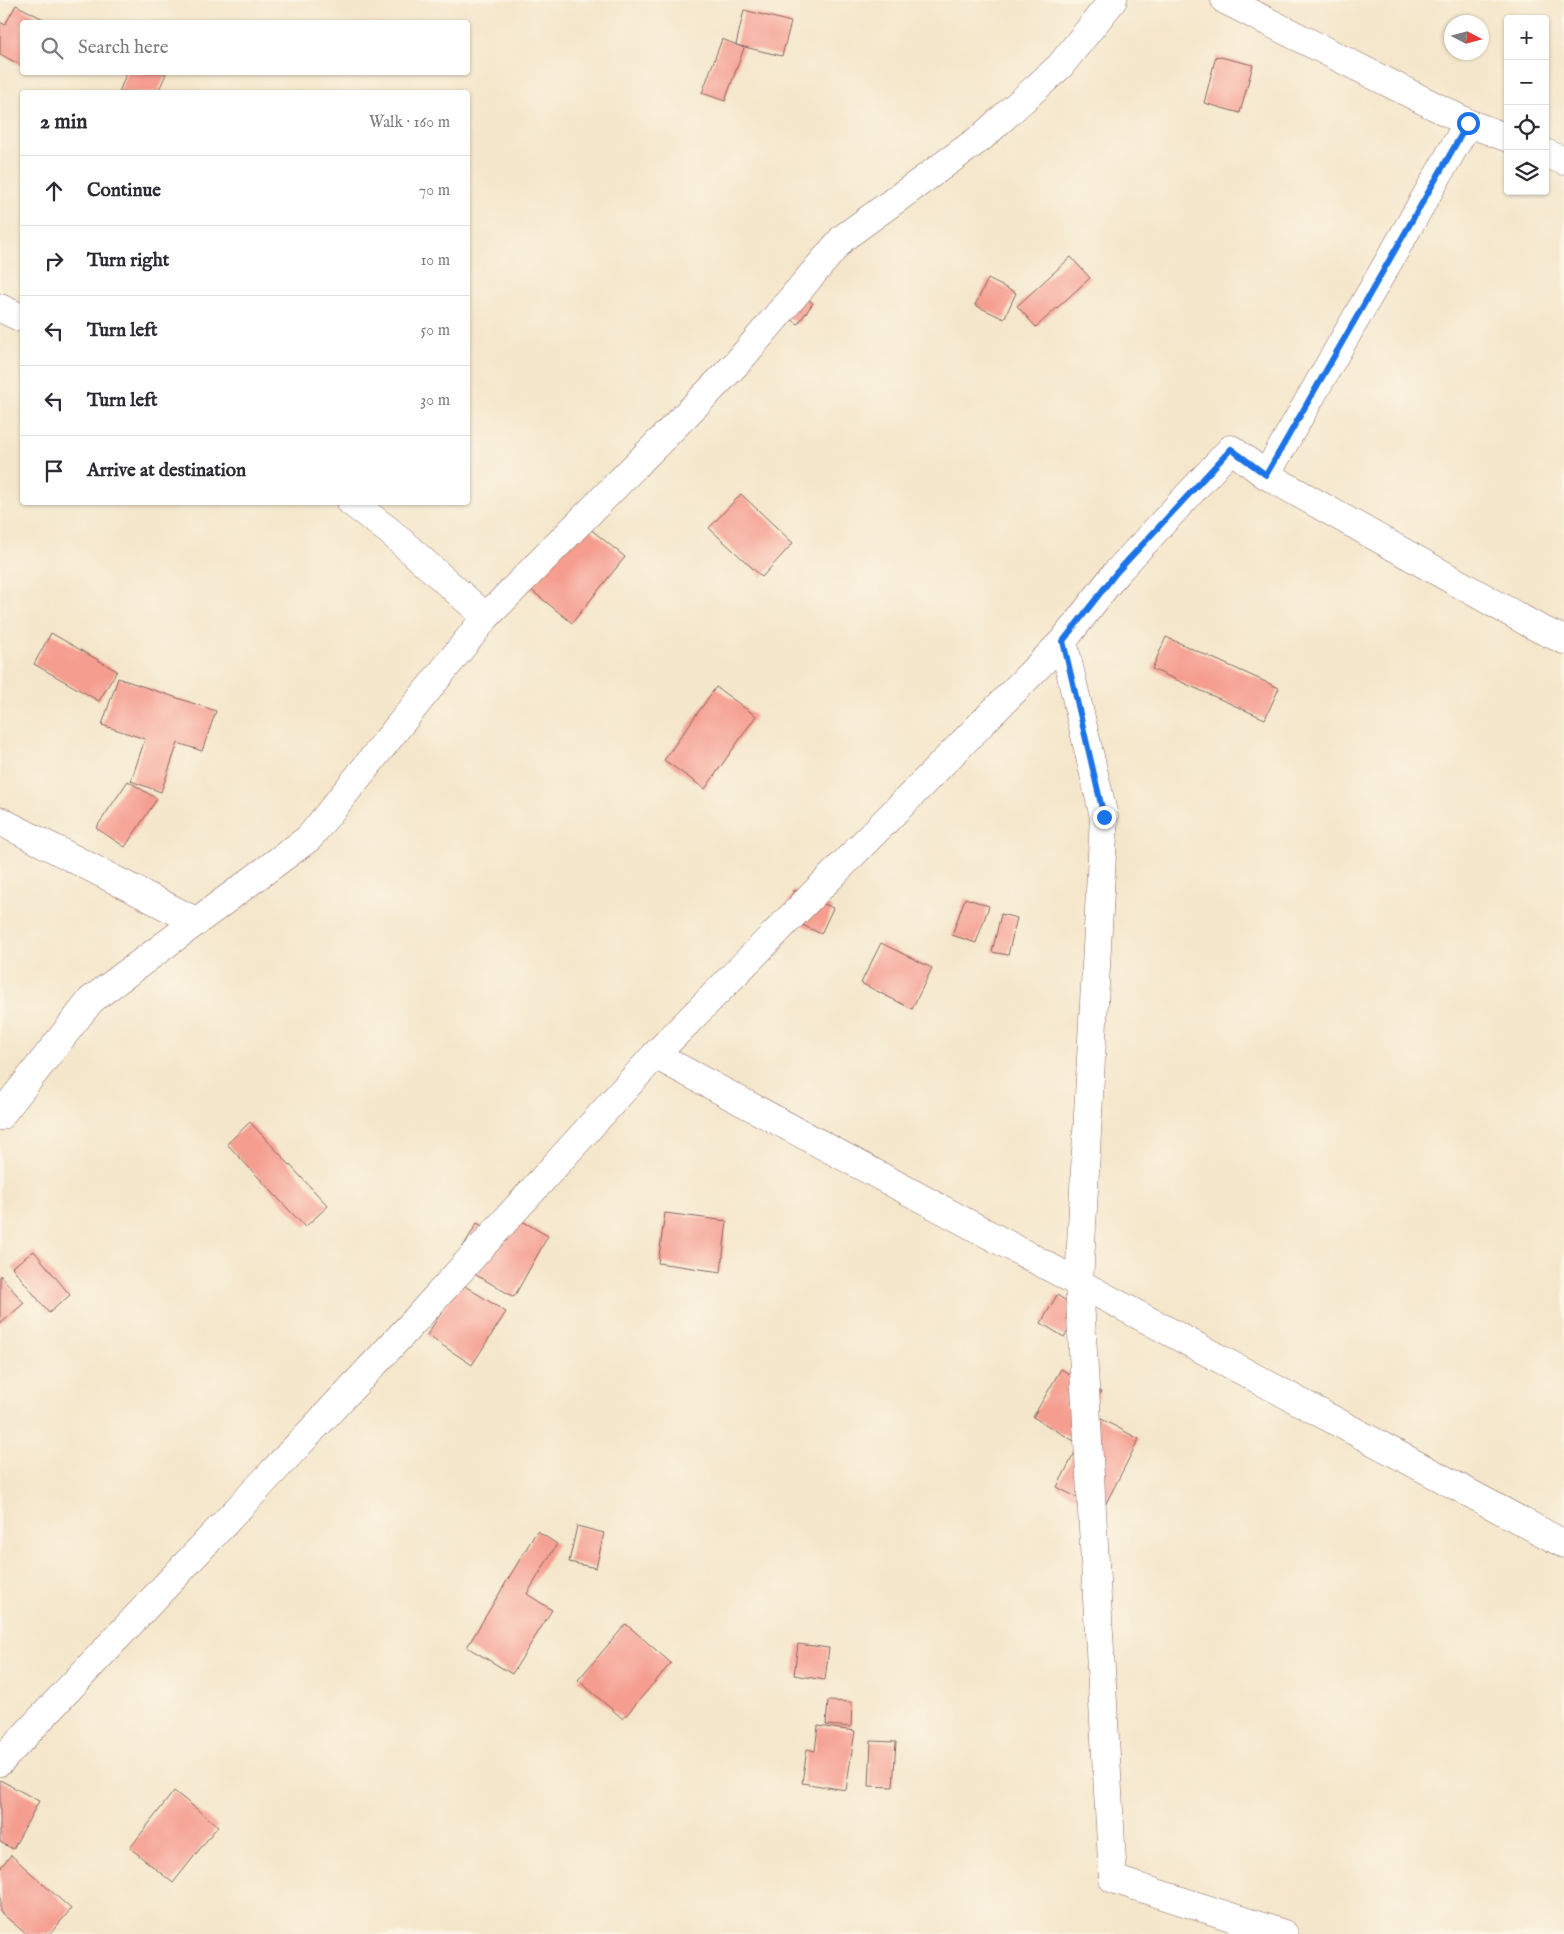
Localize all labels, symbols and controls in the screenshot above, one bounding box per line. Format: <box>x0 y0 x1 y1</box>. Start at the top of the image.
north arrow <box>1444 15 1489 60</box>
map controls <box>1504 15 1549 195</box>
button: + <box>1504 15 1549 60</box>
search box <box>20 20 470 75</box>
icon: search <box>38 34 66 62</box>
text: Search here <box>78 36 169 60</box>
button: − <box>1504 60 1549 105</box>
button: locate <box>1504 105 1549 150</box>
text: 2 min <box>40 109 87 136</box>
route start <box>1457 112 1480 135</box>
text: Walk · 160 m <box>369 113 450 133</box>
button: layers <box>1504 150 1549 195</box>
icon: ahead <box>40 177 68 205</box>
text: Continue <box>87 179 161 203</box>
text: 70 m <box>419 181 450 201</box>
icon: right <box>40 247 68 275</box>
text: Turn right <box>87 249 169 273</box>
text: 10 m <box>420 251 450 271</box>
icon: left <box>40 317 68 345</box>
text: Turn left <box>87 319 158 343</box>
text: 50 m <box>421 321 450 341</box>
icon: left <box>40 387 68 415</box>
text: Turn left <box>87 389 158 413</box>
text: 30 m <box>420 391 450 411</box>
icon: arrive <box>40 457 68 485</box>
text: Arrive at destination <box>87 459 246 483</box>
route end <box>1093 806 1116 829</box>

